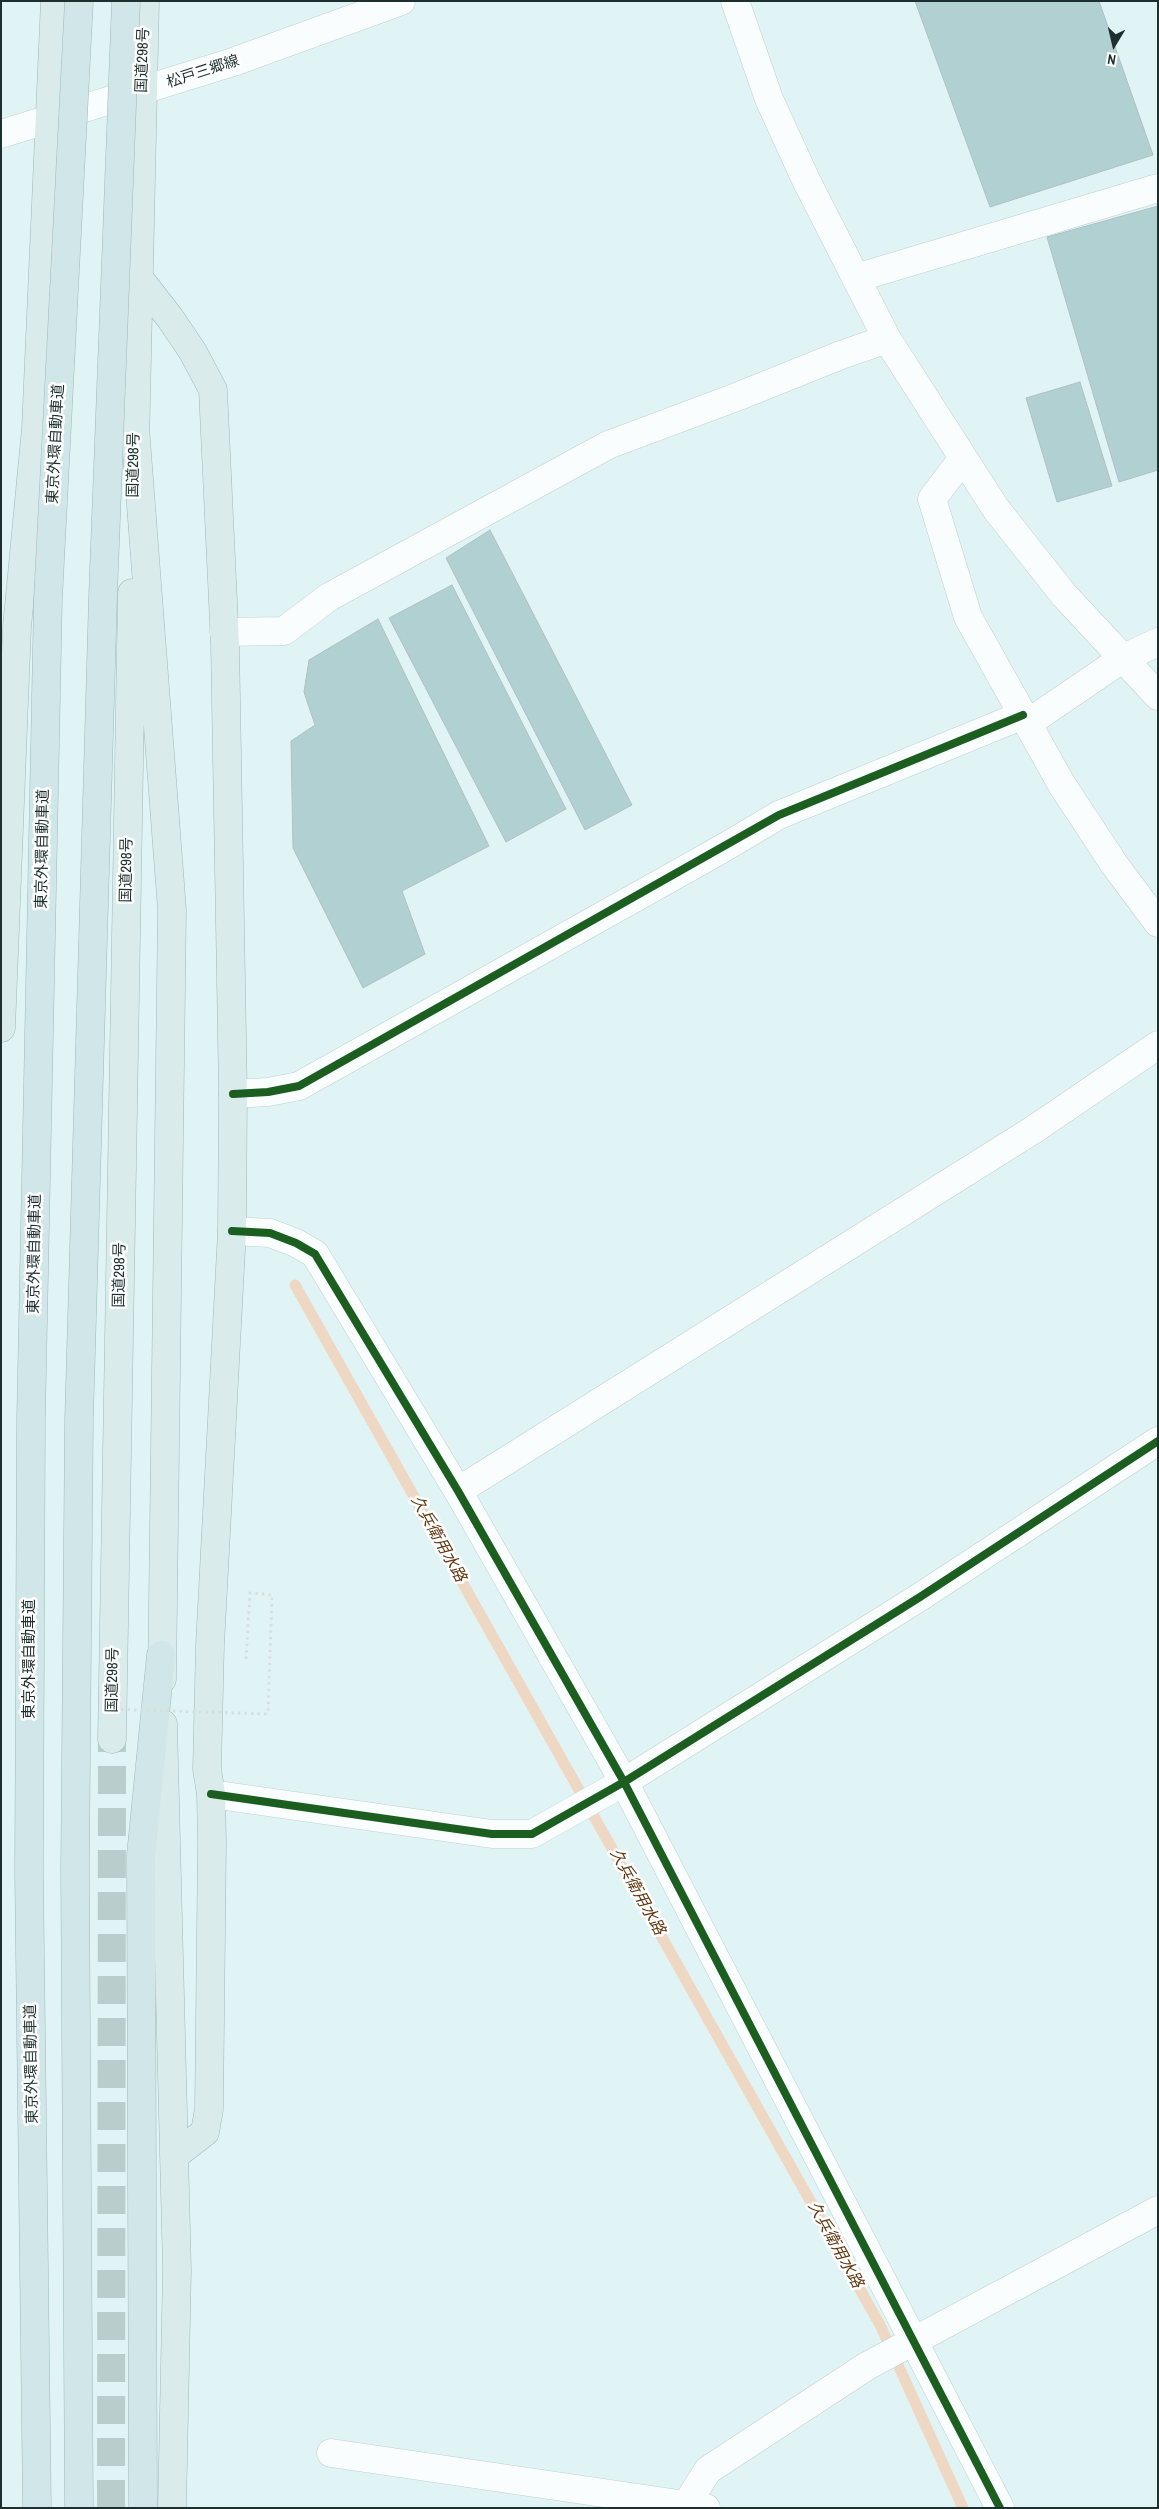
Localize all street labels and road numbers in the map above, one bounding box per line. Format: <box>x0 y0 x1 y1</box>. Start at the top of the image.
street label: 国道298号 <box>133 27 153 93</box>
street label: 松戸三郷線 <box>165 52 241 92</box>
street label: 東京外環自動車道 <box>44 384 68 504</box>
street label: 国道298号 <box>124 432 144 498</box>
street label: 東京外環自動車道 <box>33 789 53 909</box>
street label: 国道298号 <box>117 837 137 903</box>
street label: 東京外環自動車道 <box>25 1194 45 1314</box>
street label: 国道298号 <box>110 1242 130 1308</box>
street label: 東京外環自動車道 <box>21 1599 39 1719</box>
street label: 国道298号 <box>103 1647 123 1713</box>
street label: 東京外環自動車道 <box>22 2004 42 2124</box>

